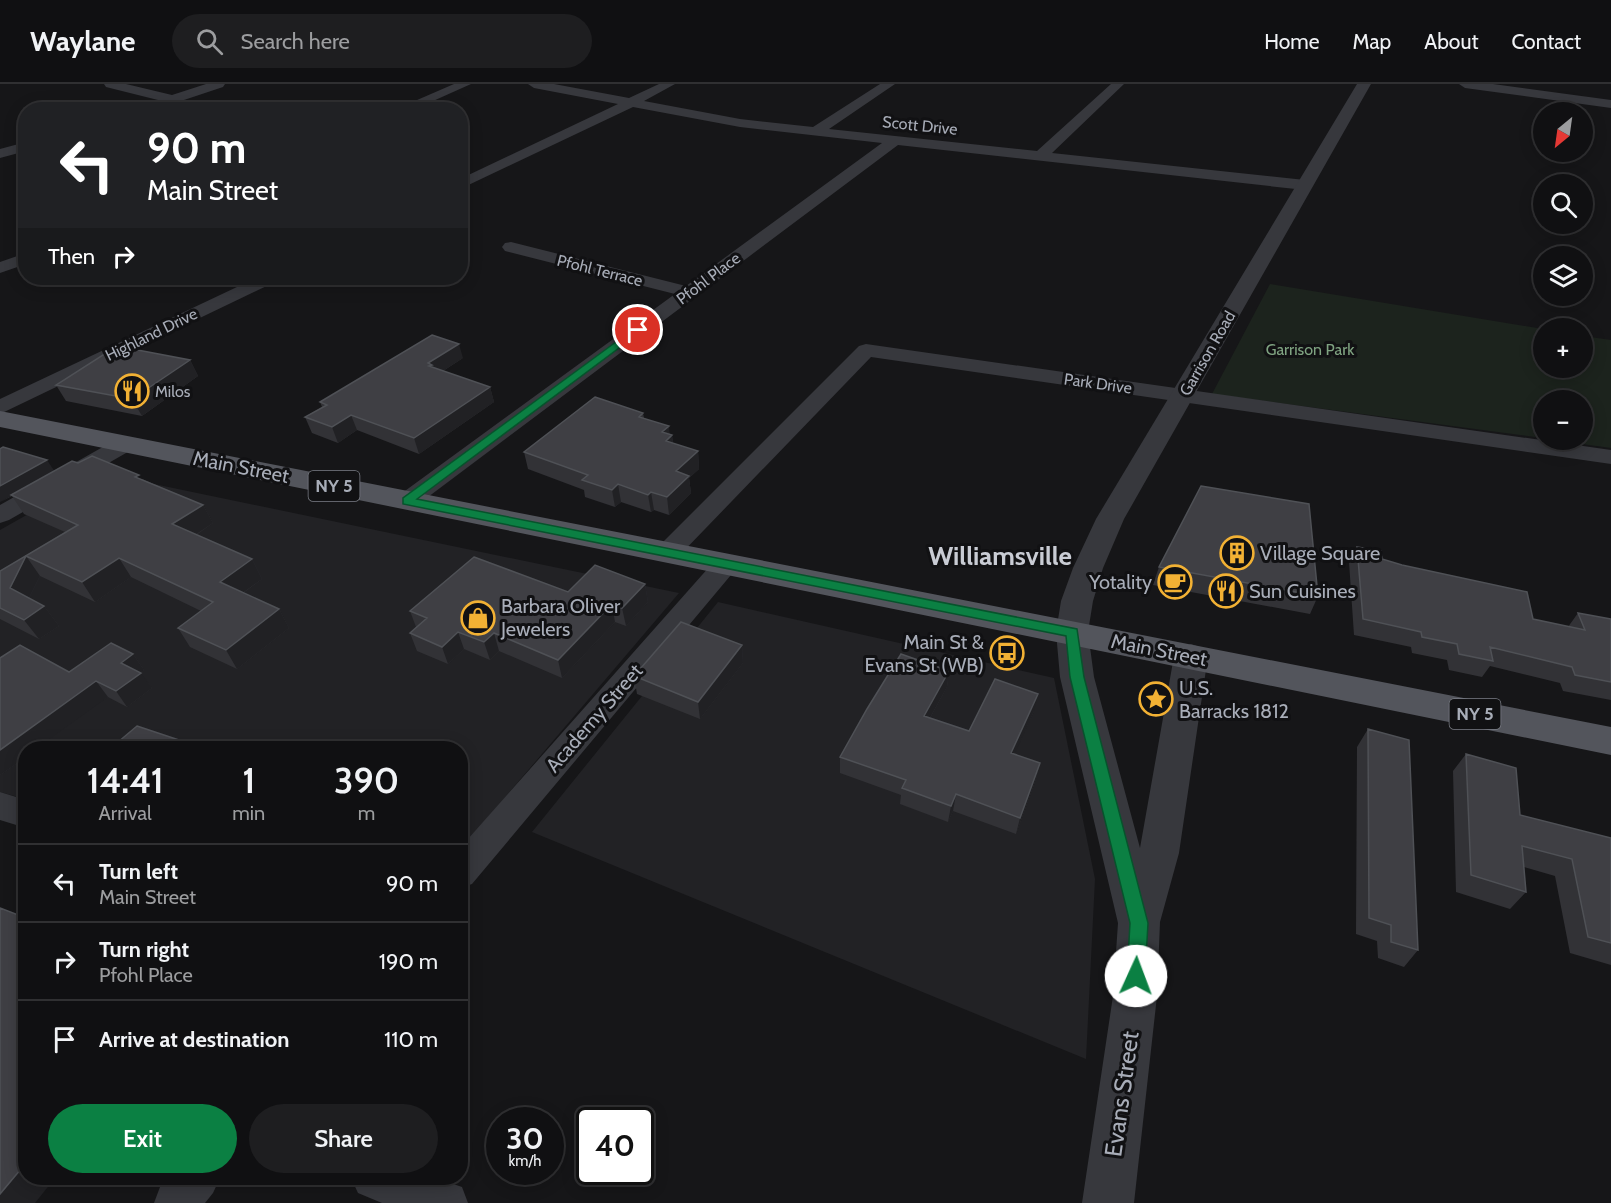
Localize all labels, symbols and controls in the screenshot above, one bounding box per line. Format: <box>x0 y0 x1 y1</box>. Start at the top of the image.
search box <box>172 14 592 68</box>
text: Waylane <box>30 24 136 58</box>
icon: search <box>193 25 226 58</box>
text: Search here <box>241 28 350 55</box>
text: Home <box>1264 29 1320 54</box>
text: Map <box>1353 29 1391 54</box>
text: About <box>1424 29 1478 54</box>
text: Contact <box>1511 29 1581 54</box>
north arrow <box>1533 102 1593 162</box>
map controls <box>1533 102 1593 450</box>
street label: Scott Drive <box>881 112 958 139</box>
text: 90 m <box>147 122 246 174</box>
icon: left <box>48 126 126 204</box>
text: Main Street <box>147 174 278 207</box>
button: search <box>1533 174 1593 234</box>
icon: right <box>107 240 140 273</box>
text: Then <box>48 243 95 270</box>
button: layers <box>1533 246 1593 306</box>
street label: Pfohl Place <box>673 248 744 309</box>
street label: Pfohl Terrace <box>555 251 645 290</box>
street label: Highland Drive <box>102 304 200 365</box>
pin <box>612 304 663 355</box>
street label: Garrison Road <box>1176 308 1239 399</box>
icon: arrive <box>621 313 654 346</box>
button: + <box>1533 318 1593 378</box>
park label: Garrison Park <box>1266 340 1355 359</box>
street label: Park Drive <box>1063 369 1133 398</box>
restaurant icon: Milos <box>114 373 150 409</box>
place label: Milos <box>155 382 191 401</box>
button: − <box>1533 390 1593 450</box>
street label: Main Street <box>191 446 291 488</box>
road number: NY 5 <box>308 471 360 501</box>
building icon: Village Square <box>1219 535 1255 571</box>
district label: Williamsville <box>928 540 1072 572</box>
place label: Village Square <box>1260 541 1380 565</box>
cafe icon: Yotality <box>1157 564 1193 600</box>
place label: Yotality <box>1088 570 1152 594</box>
restaurant icon: Sun Cuisines <box>1208 573 1244 609</box>
place label: Sun Cuisines <box>1249 579 1356 603</box>
place label: Barbara Oliver Jewelers <box>500 594 621 641</box>
shop icon: Barbara Oliver Jewelers <box>460 600 496 636</box>
street label: Main Street <box>1109 629 1209 671</box>
place label: Main St & Evans St (WB) <box>864 630 984 677</box>
bus stop icon: Main St & Evans St (WB) <box>989 635 1025 671</box>
street label: Academy Street <box>541 659 648 777</box>
place label: U.S. Barracks 1812 <box>1179 676 1289 723</box>
place icon: U.S. Barracks 1812 <box>1138 681 1174 717</box>
road number: NY 5 <box>1450 699 1500 729</box>
text: 14:41 <box>87 758 164 802</box>
text: 1 <box>242 758 255 802</box>
text: 390 <box>334 758 399 802</box>
text: Arrival <box>99 801 152 825</box>
text: min <box>232 801 265 825</box>
text: m <box>358 801 375 825</box>
text: Turn left <box>99 858 178 885</box>
icon: left <box>48 867 81 900</box>
text: 90 m <box>386 870 438 897</box>
text: Main Street <box>99 885 196 909</box>
text: Turn right <box>99 936 189 963</box>
position arrow <box>1104 944 1168 1008</box>
icon: right <box>48 945 81 978</box>
text: 190 m <box>379 948 438 975</box>
text: Pfohl Place <box>99 963 193 987</box>
icon: arrive <box>48 1023 81 1056</box>
text: Arrive at destination <box>99 1026 289 1053</box>
text: 110 m <box>384 1026 438 1053</box>
street label: Evans Street <box>1098 1029 1145 1159</box>
button: Exit <box>48 1104 237 1173</box>
button: Share <box>249 1104 438 1173</box>
speed limit sign: 40 <box>576 1107 654 1185</box>
text: 30 <box>506 1120 544 1157</box>
text: km/h <box>509 1152 541 1170</box>

